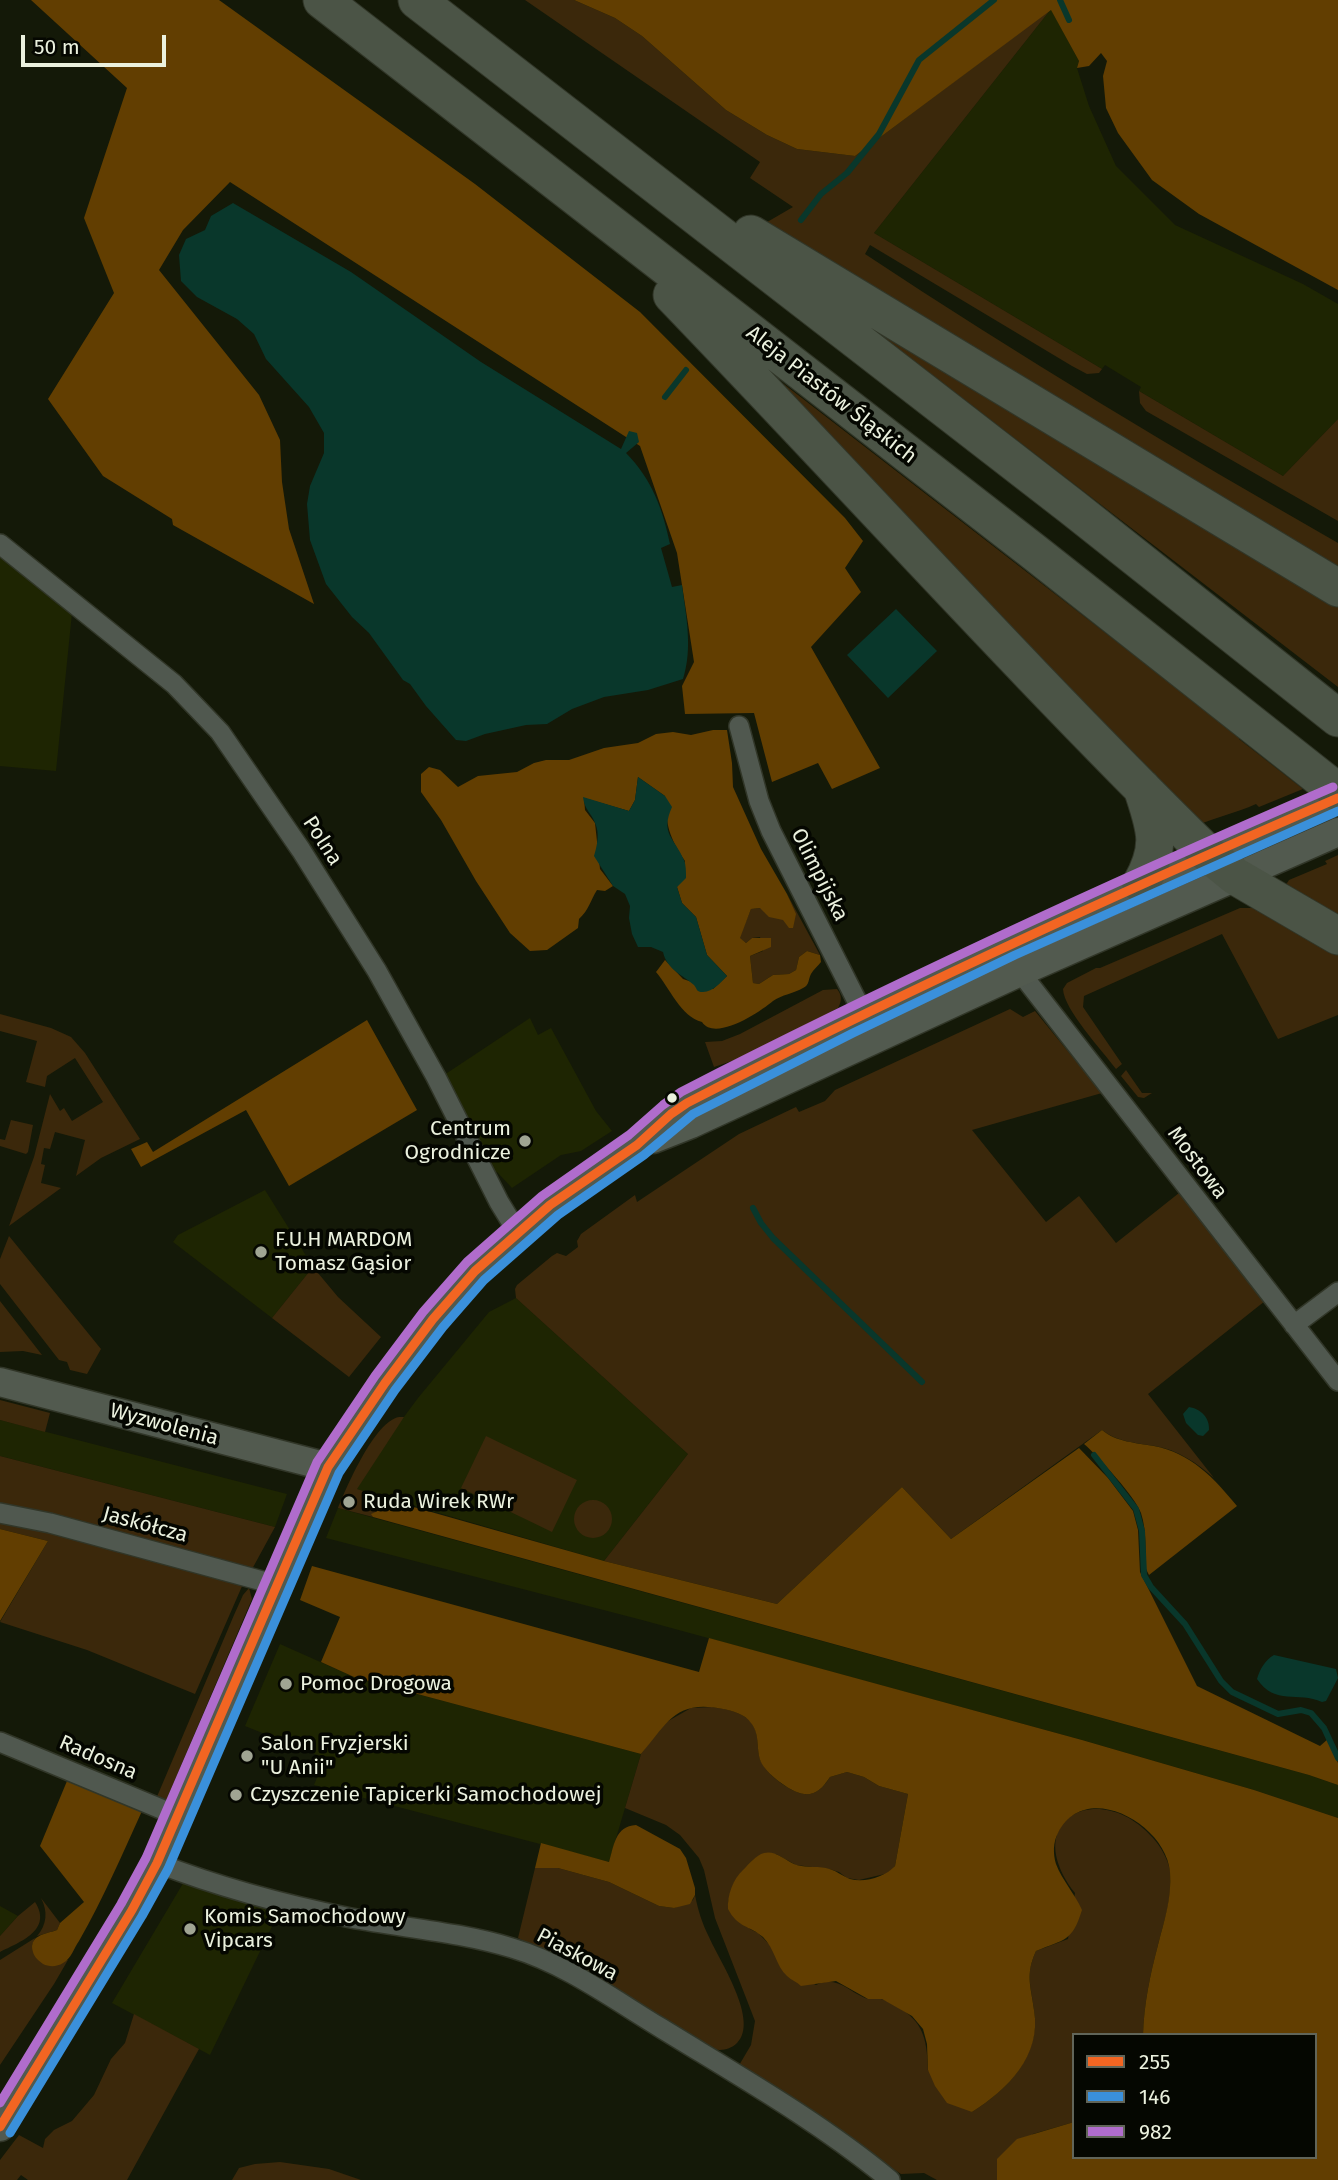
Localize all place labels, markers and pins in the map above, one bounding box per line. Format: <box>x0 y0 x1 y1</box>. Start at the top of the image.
unlabelled marker <box>665 1091 679 1105</box>
place label: Centrum Ogrodnicze <box>405 1116 511 1166</box>
marker: Centrum Ogrodnicze <box>517 1133 533 1149</box>
place label: F.U.H MARDOM Tomasz Gąsior <box>275 1227 412 1277</box>
marker: F.U.H MARDOM Tomasz Gąsior <box>253 1244 269 1260</box>
place label: Ruda Wirek RWr <box>363 1489 514 1515</box>
marker: Ruda Wirek RWr <box>341 1494 357 1510</box>
place label: Pomoc Drogowa <box>300 1671 452 1697</box>
marker: Pomoc Drogowa <box>278 1676 294 1692</box>
place label: Salon Fryzjerski "U Anii" <box>261 1731 409 1781</box>
marker: Salon Fryzjerski "U Anii" <box>239 1748 255 1764</box>
place label: Czyszczenie Tapicerki Samochodowej <box>250 1782 602 1808</box>
marker: Czyszczenie Tapicerki Samochodowej <box>228 1787 244 1803</box>
place label: Komis Samochodowy Vipcars <box>204 1904 406 1954</box>
marker: Komis Samochodowy Vipcars <box>182 1921 198 1937</box>

